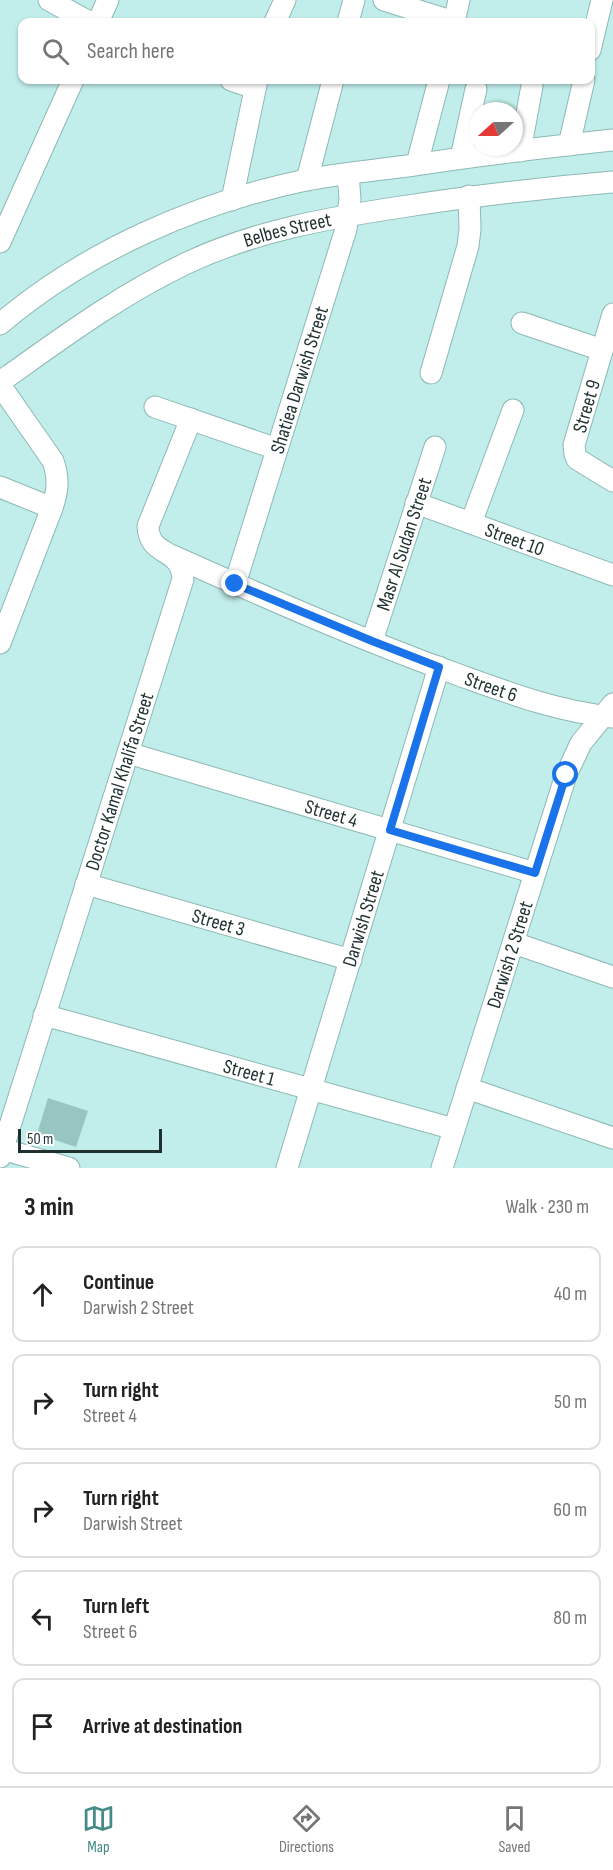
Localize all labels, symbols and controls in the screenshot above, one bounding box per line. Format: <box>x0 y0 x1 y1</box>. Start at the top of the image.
search box <box>18 18 595 84</box>
icon: search <box>39 35 72 68</box>
text: Search here <box>87 38 174 65</box>
north arrow <box>469 102 523 156</box>
street label: Belbes Street <box>241 208 333 253</box>
street label: Shatiea Darwish Street <box>266 303 334 457</box>
street label: Street 9 <box>568 377 606 436</box>
street label: Masr Al Sudan Street <box>372 475 437 614</box>
street label: Street 10 <box>481 518 547 562</box>
route end <box>221 570 247 596</box>
street label: Street 6 <box>461 667 520 708</box>
street label: Doctor Kamal Khalifa Street <box>80 690 159 874</box>
route start <box>552 761 578 787</box>
street label: Street 4 <box>302 795 360 833</box>
street label: Darwish Street <box>338 867 390 970</box>
street label: Darwish 2 Street <box>482 898 539 1011</box>
street label: Street 3 <box>189 904 248 942</box>
street label: Street 1 <box>220 1054 277 1092</box>
scale bar <box>18 1126 162 1154</box>
text: 50 m <box>27 1130 53 1149</box>
text: 3 min <box>24 1192 74 1223</box>
text: Walk · 230 m <box>506 1195 589 1219</box>
text: Continue <box>83 1269 154 1296</box>
icon: ahead <box>26 1278 59 1311</box>
text: 40 m <box>554 1282 587 1306</box>
text: Darwish 2 Street <box>83 1296 194 1320</box>
text: Turn right <box>83 1377 159 1404</box>
icon: right <box>26 1386 59 1419</box>
text: 50 m <box>554 1390 587 1414</box>
text: Street 4 <box>83 1404 137 1428</box>
text: Turn right <box>83 1485 159 1512</box>
icon: right <box>26 1494 59 1527</box>
text: 60 m <box>553 1498 587 1522</box>
text: Darwish Street <box>83 1512 183 1536</box>
text: Turn left <box>83 1593 149 1620</box>
icon: left <box>26 1602 59 1635</box>
text: 80 m <box>553 1606 587 1630</box>
text: Street 6 <box>83 1620 137 1644</box>
icon: arrive <box>26 1710 59 1743</box>
text: Arrive at destination <box>83 1713 242 1740</box>
tab: Map <box>82 1802 115 1857</box>
tab: Directions <box>279 1802 334 1857</box>
tab: Saved <box>498 1802 531 1857</box>

